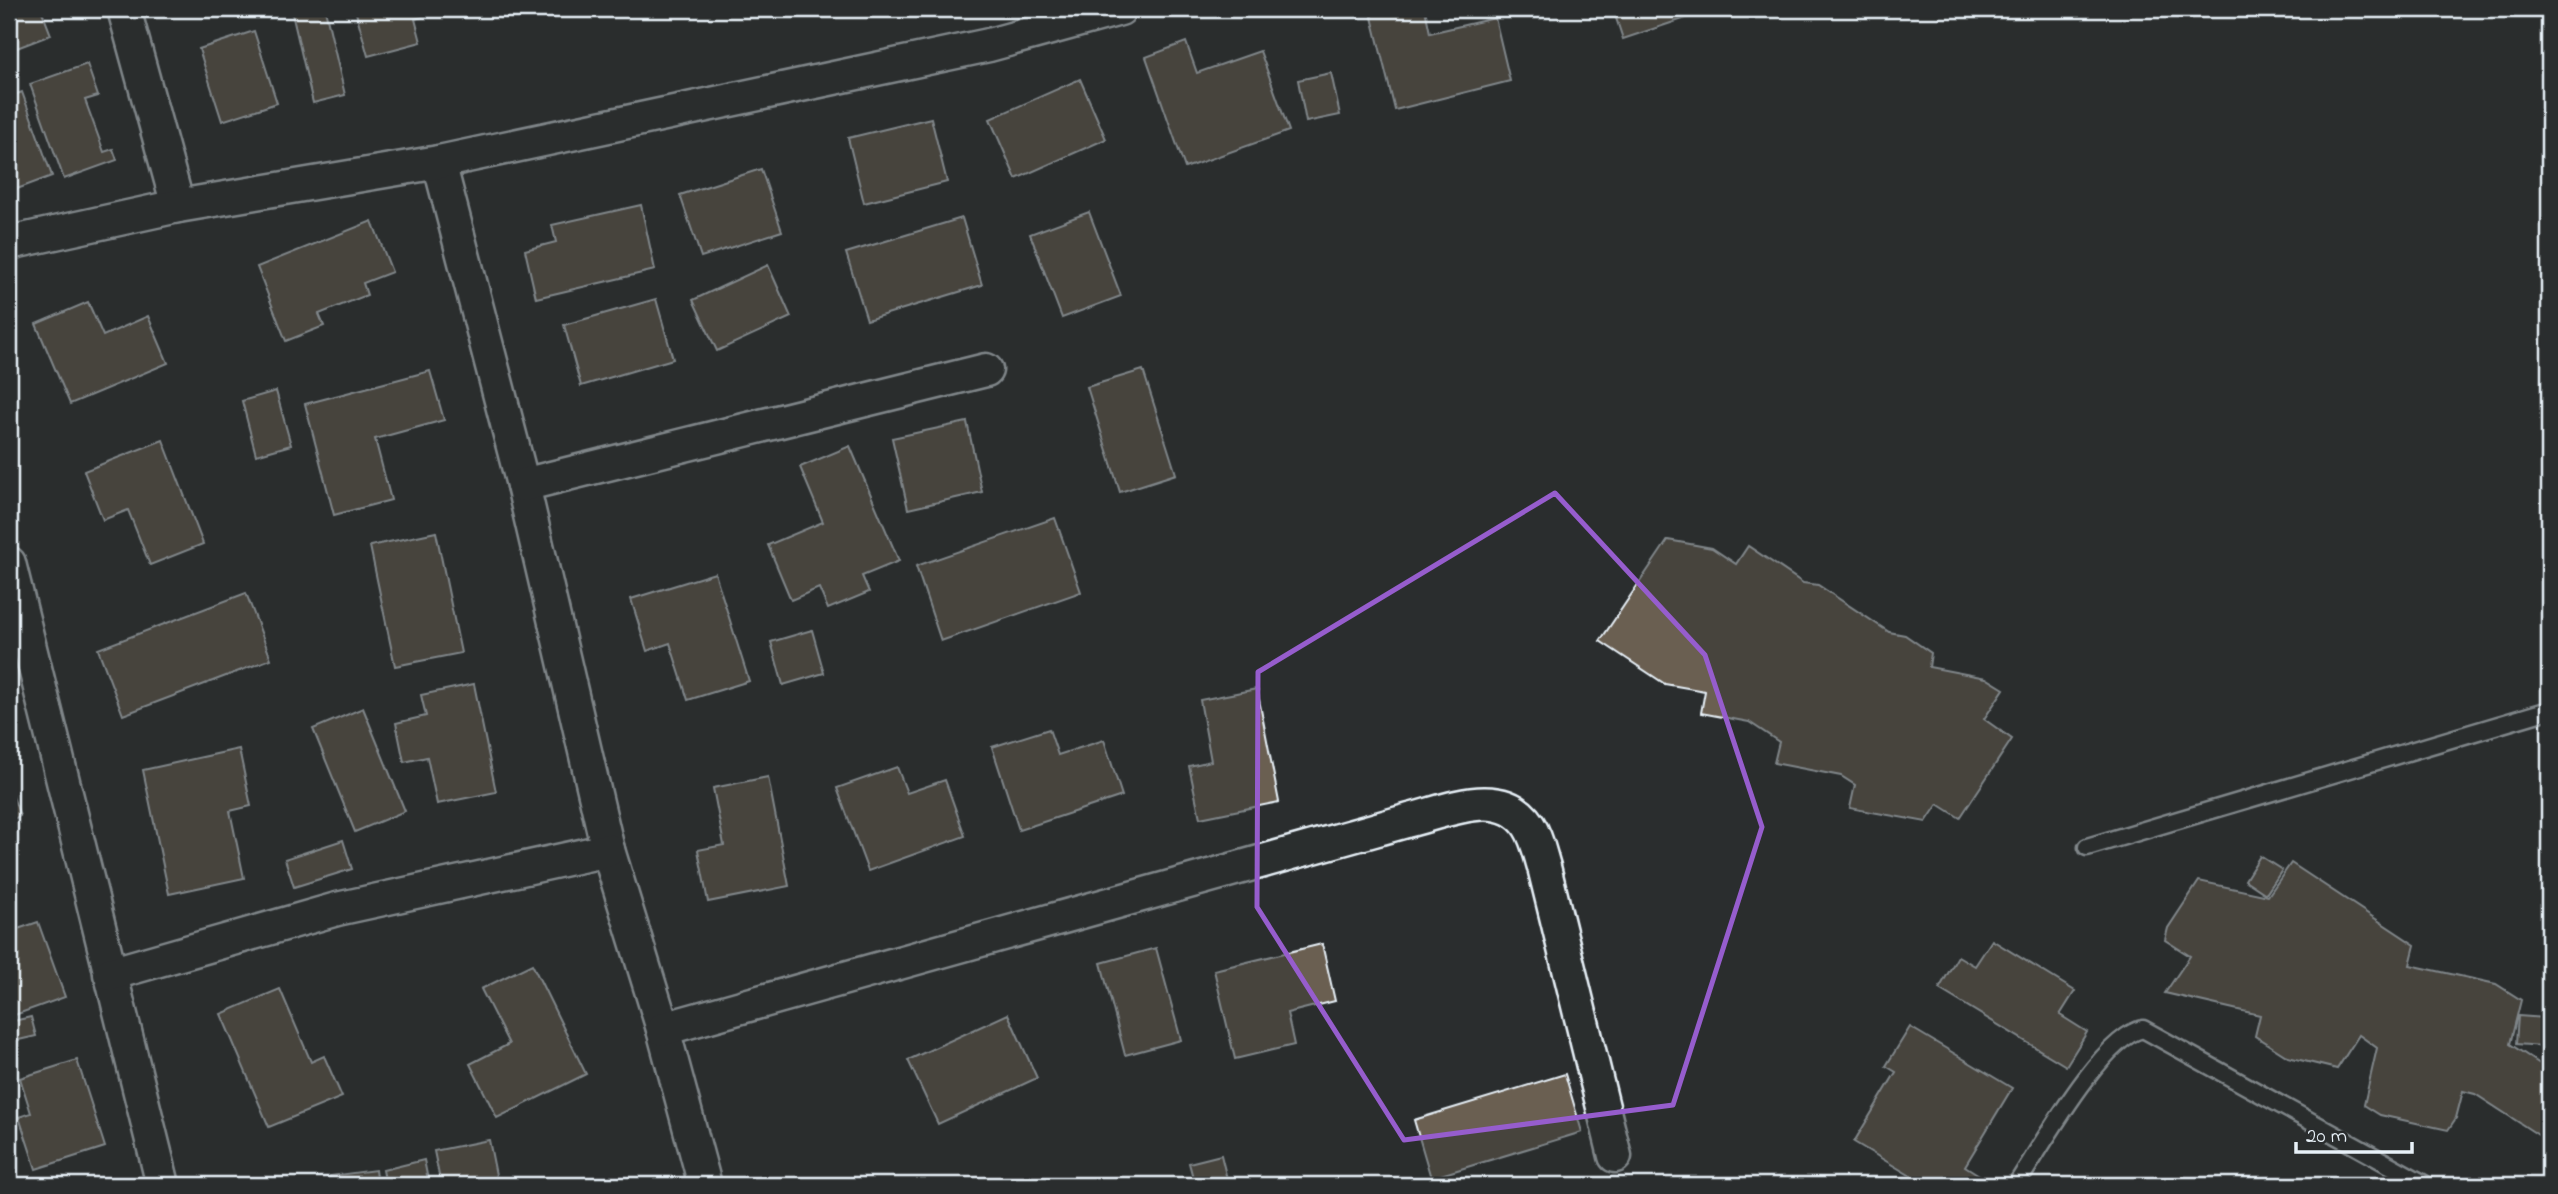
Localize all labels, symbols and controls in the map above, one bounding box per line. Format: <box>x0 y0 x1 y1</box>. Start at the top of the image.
scale bar <box>2296 1110 2411 1154</box>
text: 20 m <box>2306 1122 2347 1152</box>

